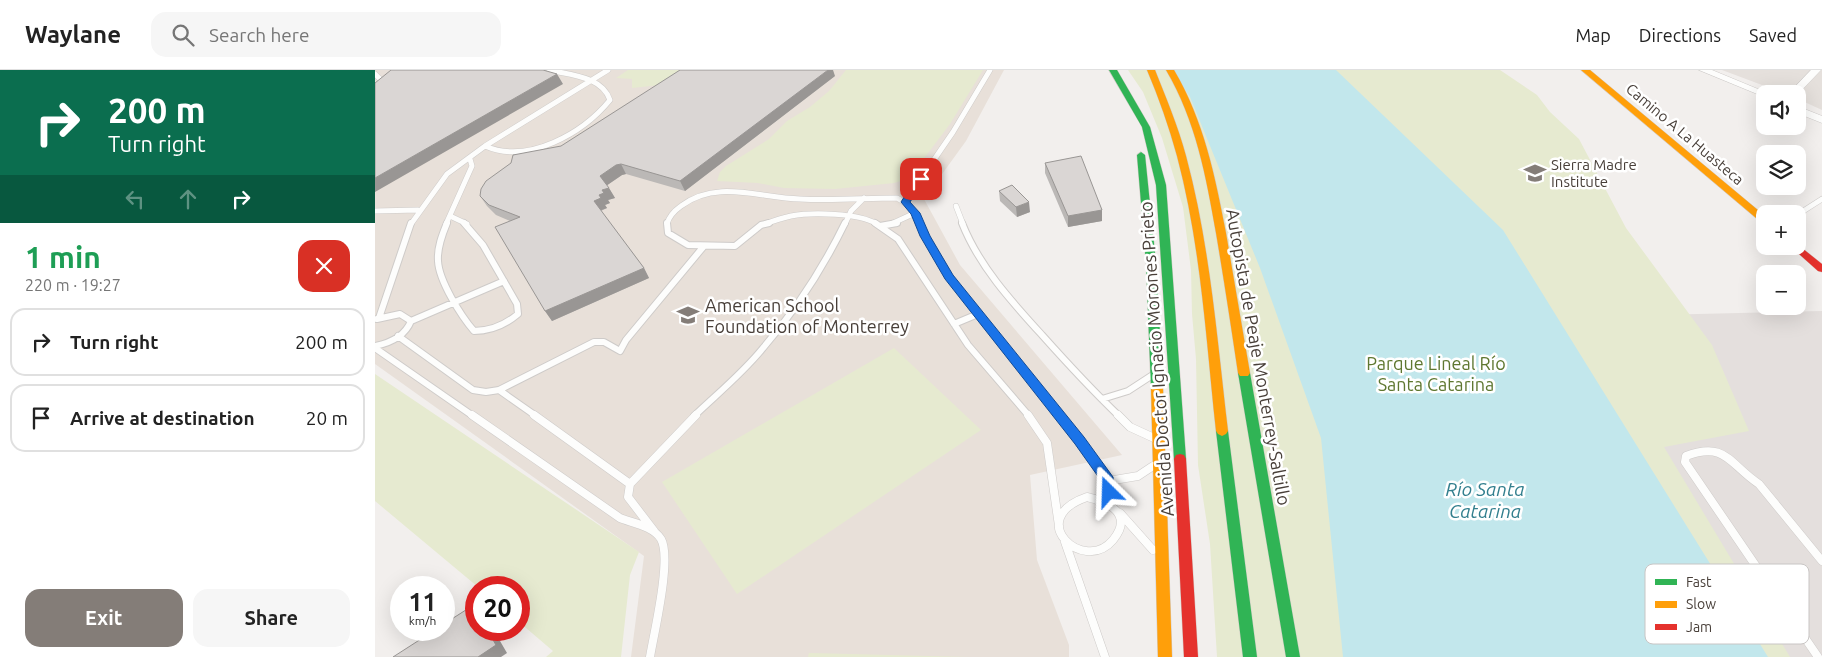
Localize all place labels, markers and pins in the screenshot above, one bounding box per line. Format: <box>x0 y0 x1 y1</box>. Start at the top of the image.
place label: Sierra Madre Institute <box>1551 156 1637 190</box>
pin <box>900 158 942 200</box>
school or university icon: Sierra Madre Institute <box>1522 160 1548 186</box>
place label: American School Foundation of Monterrey <box>705 295 909 336</box>
school or university icon: American School Foundation of Monterrey <box>675 302 701 328</box>

